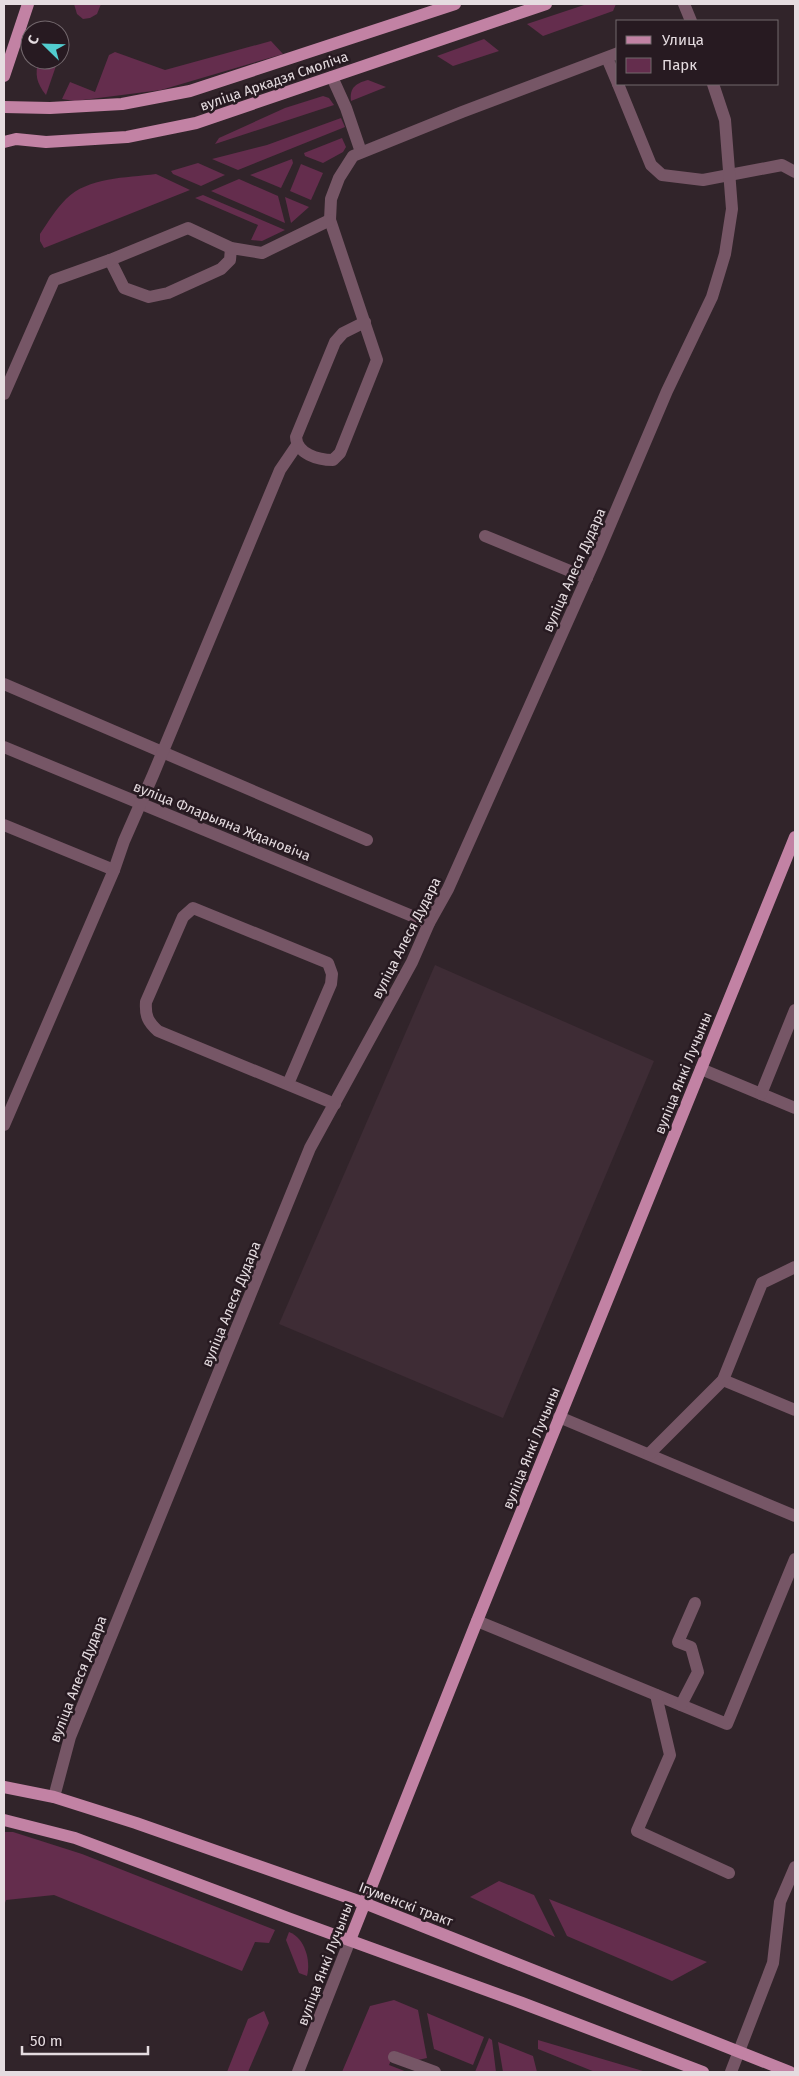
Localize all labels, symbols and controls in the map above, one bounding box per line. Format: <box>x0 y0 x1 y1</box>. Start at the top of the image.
north arrow <box>20 20 70 70</box>
legend <box>616 20 779 85</box>
text: Улица <box>662 31 704 49</box>
text: С <box>24 33 43 47</box>
street label: вуліца Аркадзя Смоліча <box>198 48 351 115</box>
text: Парк <box>662 56 697 74</box>
street label: вуліца Алеся Дудара <box>539 505 610 635</box>
street label: вуліца Фларыяна Ждановіча <box>131 778 313 865</box>
street label: вуліца Алеся Дудара <box>368 875 444 1002</box>
street label: вуліца Янкі Лучыны <box>651 1010 716 1137</box>
street label: вуліца Алеся Дудара <box>198 1239 264 1370</box>
street label: вуліца Янкі Лучыны <box>499 1385 564 1512</box>
street label: вуліца Алеся Дудара <box>46 1613 110 1745</box>
street label: Ігуменскі тракт <box>356 1879 456 1930</box>
street label: вуліца Янкі Лучыны <box>294 1900 357 2028</box>
scale bar <box>22 2024 149 2056</box>
text: 50 m <box>30 2032 63 2050</box>

